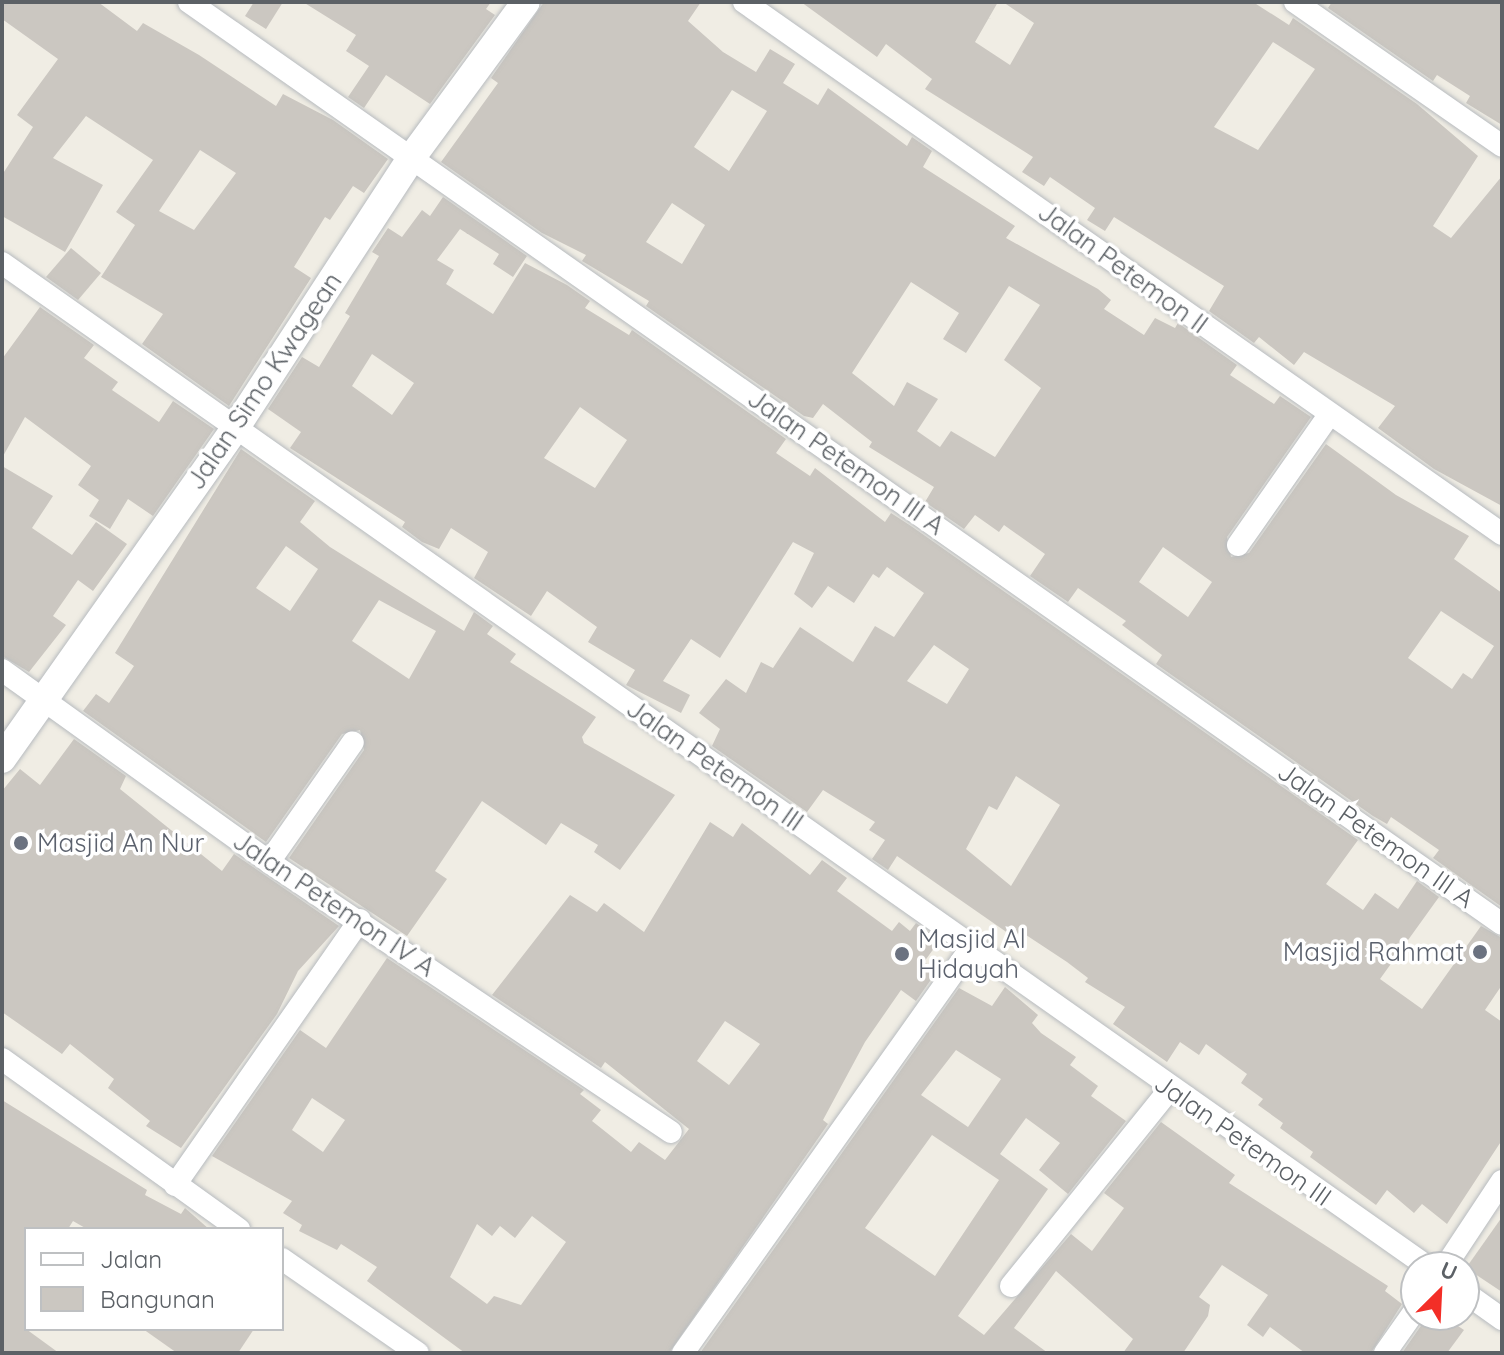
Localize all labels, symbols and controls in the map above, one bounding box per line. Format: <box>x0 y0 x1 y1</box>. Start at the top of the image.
street label: Jalan Petemon II <box>1032 196 1214 340</box>
street label: Jalan Simo Kwagean <box>180 267 348 495</box>
street label: Jalan Petemon III A <box>742 382 950 542</box>
street label: Jalan Petemon III <box>621 692 809 838</box>
street label: Jalan Petemon III A <box>1272 755 1480 915</box>
street label: Jalan Petemon IV A <box>227 825 441 983</box>
place label: Masjid An Nur <box>37 827 205 859</box>
marker: Masjid An Nur <box>12 834 30 852</box>
place label: Masjid Al Hidayah <box>918 923 1026 984</box>
place label: Masjid Rahmat <box>1283 936 1464 968</box>
marker: Masjid Rahmat <box>1471 943 1489 961</box>
marker: Masjid Al Hidayah <box>893 945 911 963</box>
street label: Jalan Petemon III <box>1149 1067 1337 1213</box>
legend <box>24 1227 284 1331</box>
text: Jalan <box>100 1244 162 1274</box>
north arrow <box>1400 1251 1480 1331</box>
text: U <box>1436 1255 1462 1287</box>
text: Bangunan <box>100 1284 215 1314</box>

